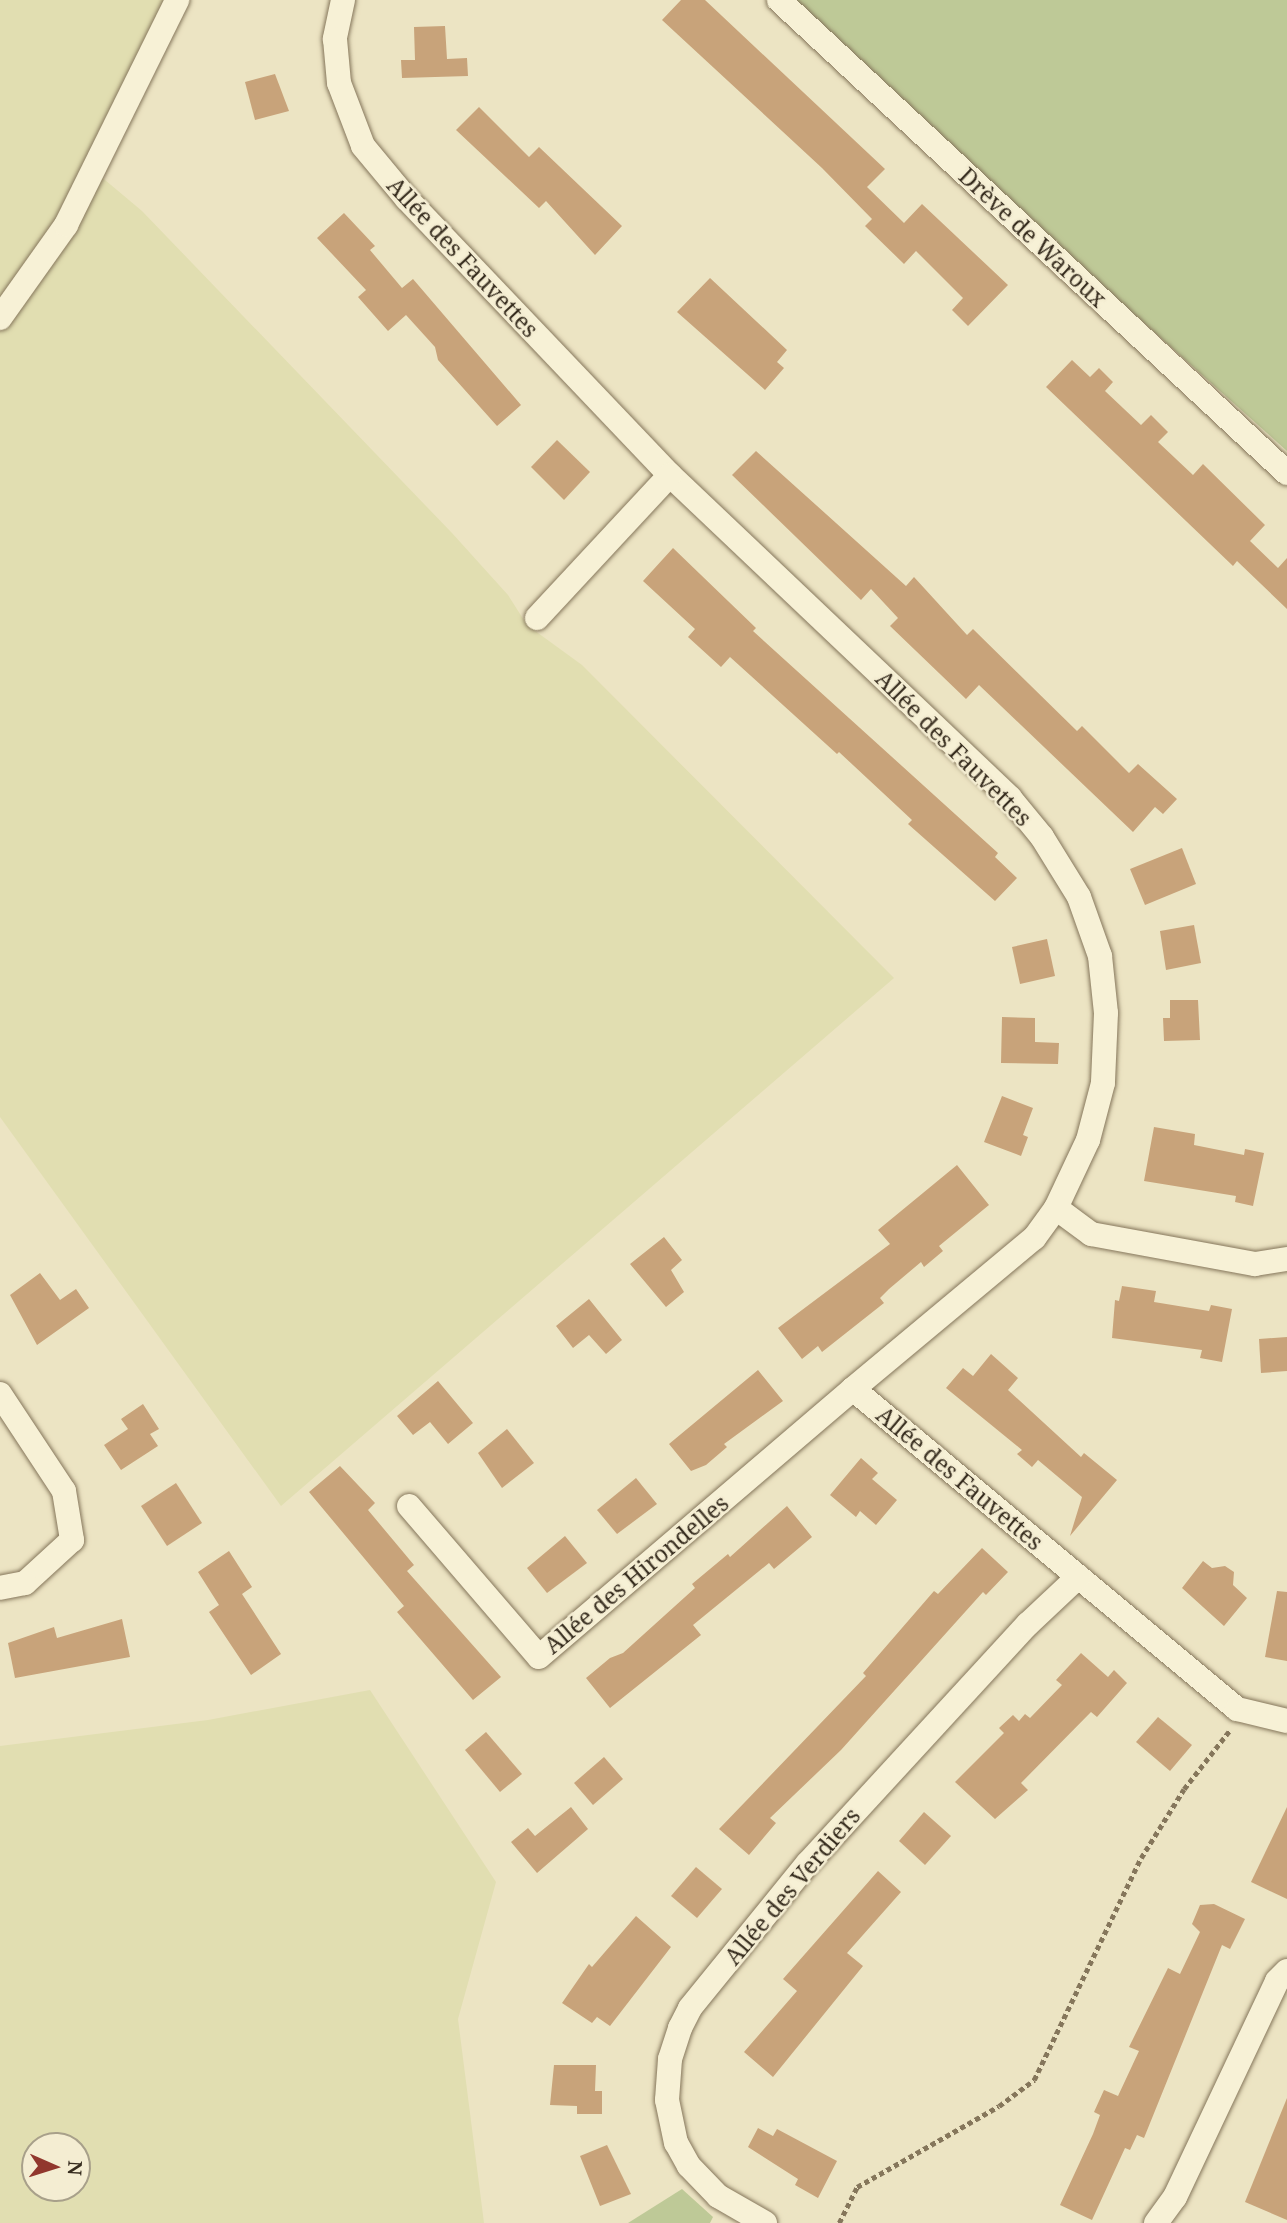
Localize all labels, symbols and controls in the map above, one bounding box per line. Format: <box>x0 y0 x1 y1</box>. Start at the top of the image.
street label: Drève de Waroux <box>954 162 1112 312</box>
street label: Allée des Fauvettes <box>382 171 544 343</box>
street label: Allée des Fauvettes <box>871 665 1037 831</box>
street label: Allée des Fauvettes <box>871 1400 1049 1556</box>
street label: Allée des Hirondelles <box>538 1489 734 1659</box>
street label: Allée des Verdiers <box>718 1802 866 1970</box>
north arrow <box>21 2132 91 2202</box>
text: N <box>62 2160 88 2176</box>

